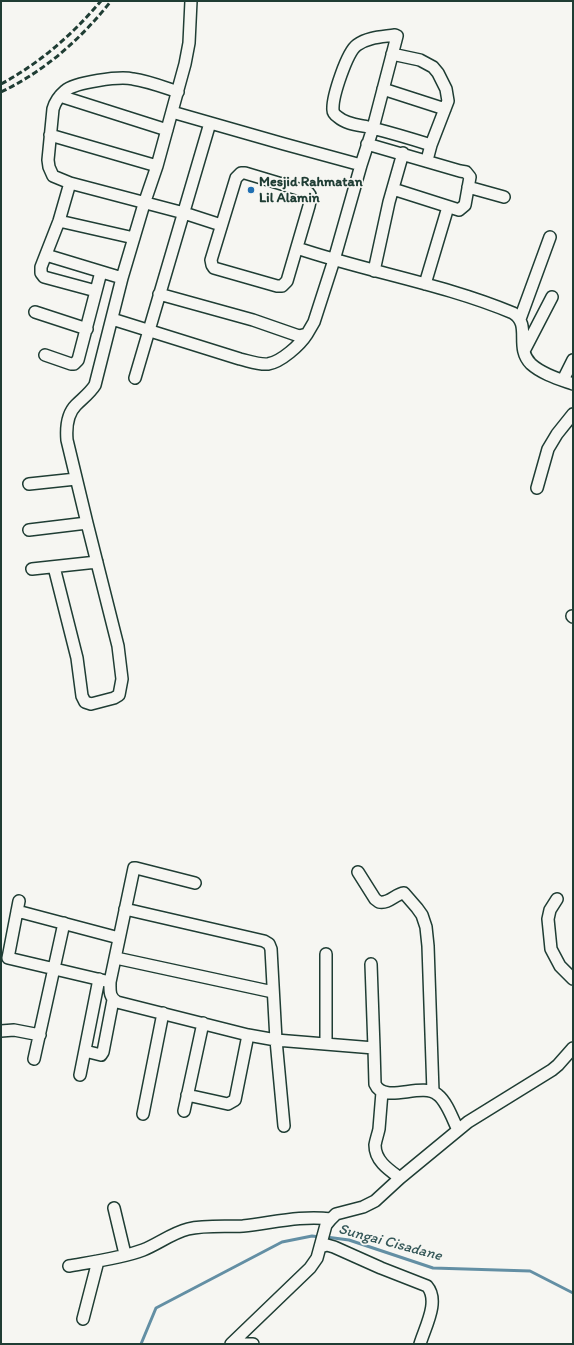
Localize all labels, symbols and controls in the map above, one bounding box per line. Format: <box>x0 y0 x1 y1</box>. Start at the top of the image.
place label: Mesjid Rahmatan Lil Alamin <box>259 174 363 206</box>
marker: Mesjid Rahmatan Lil Alamin <box>246 185 256 195</box>
water label: Sungai Cisadane <box>336 1221 444 1265</box>

